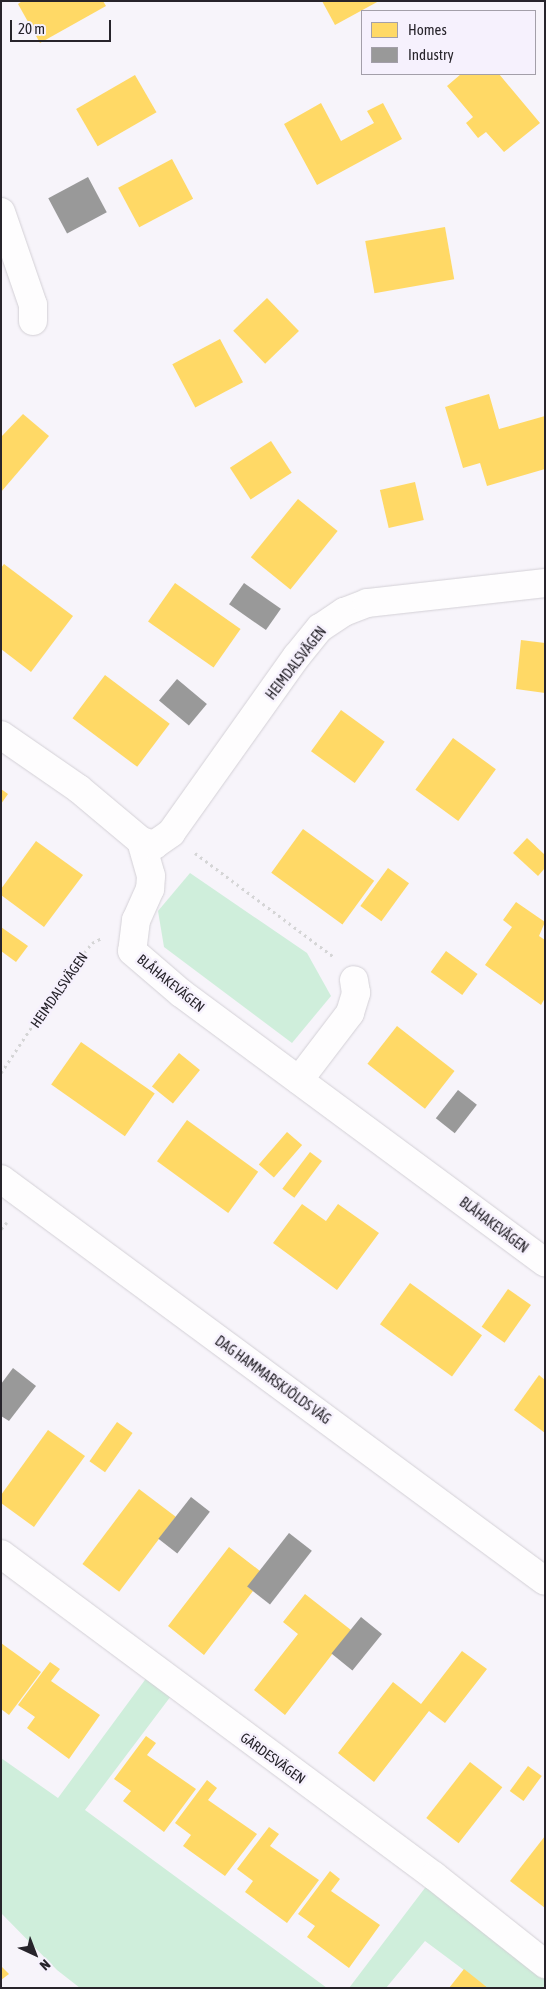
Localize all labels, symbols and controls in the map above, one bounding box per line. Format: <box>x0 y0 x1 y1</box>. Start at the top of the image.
scale bar <box>12 10 114 42</box>
legend <box>361 10 536 75</box>
text: 20 m <box>18 20 45 37</box>
text: Homes <box>408 21 447 38</box>
text: Industry <box>408 46 454 63</box>
street label: HEIMDALSVÄGEN <box>262 623 330 703</box>
street label: HEIMDALSVÄGEN <box>27 949 91 1031</box>
street label: BLÅHAKEVÄGEN <box>134 951 208 1015</box>
street label: BLÅHAKEVÄGEN <box>456 1194 532 1256</box>
street label: DAG HAMMARSKJÖLDS VÄG <box>212 1332 334 1428</box>
street label: GÄRDESVÄGEN <box>237 1729 309 1787</box>
north arrow <box>10 1929 60 1979</box>
text: N <box>37 1956 54 1974</box>

